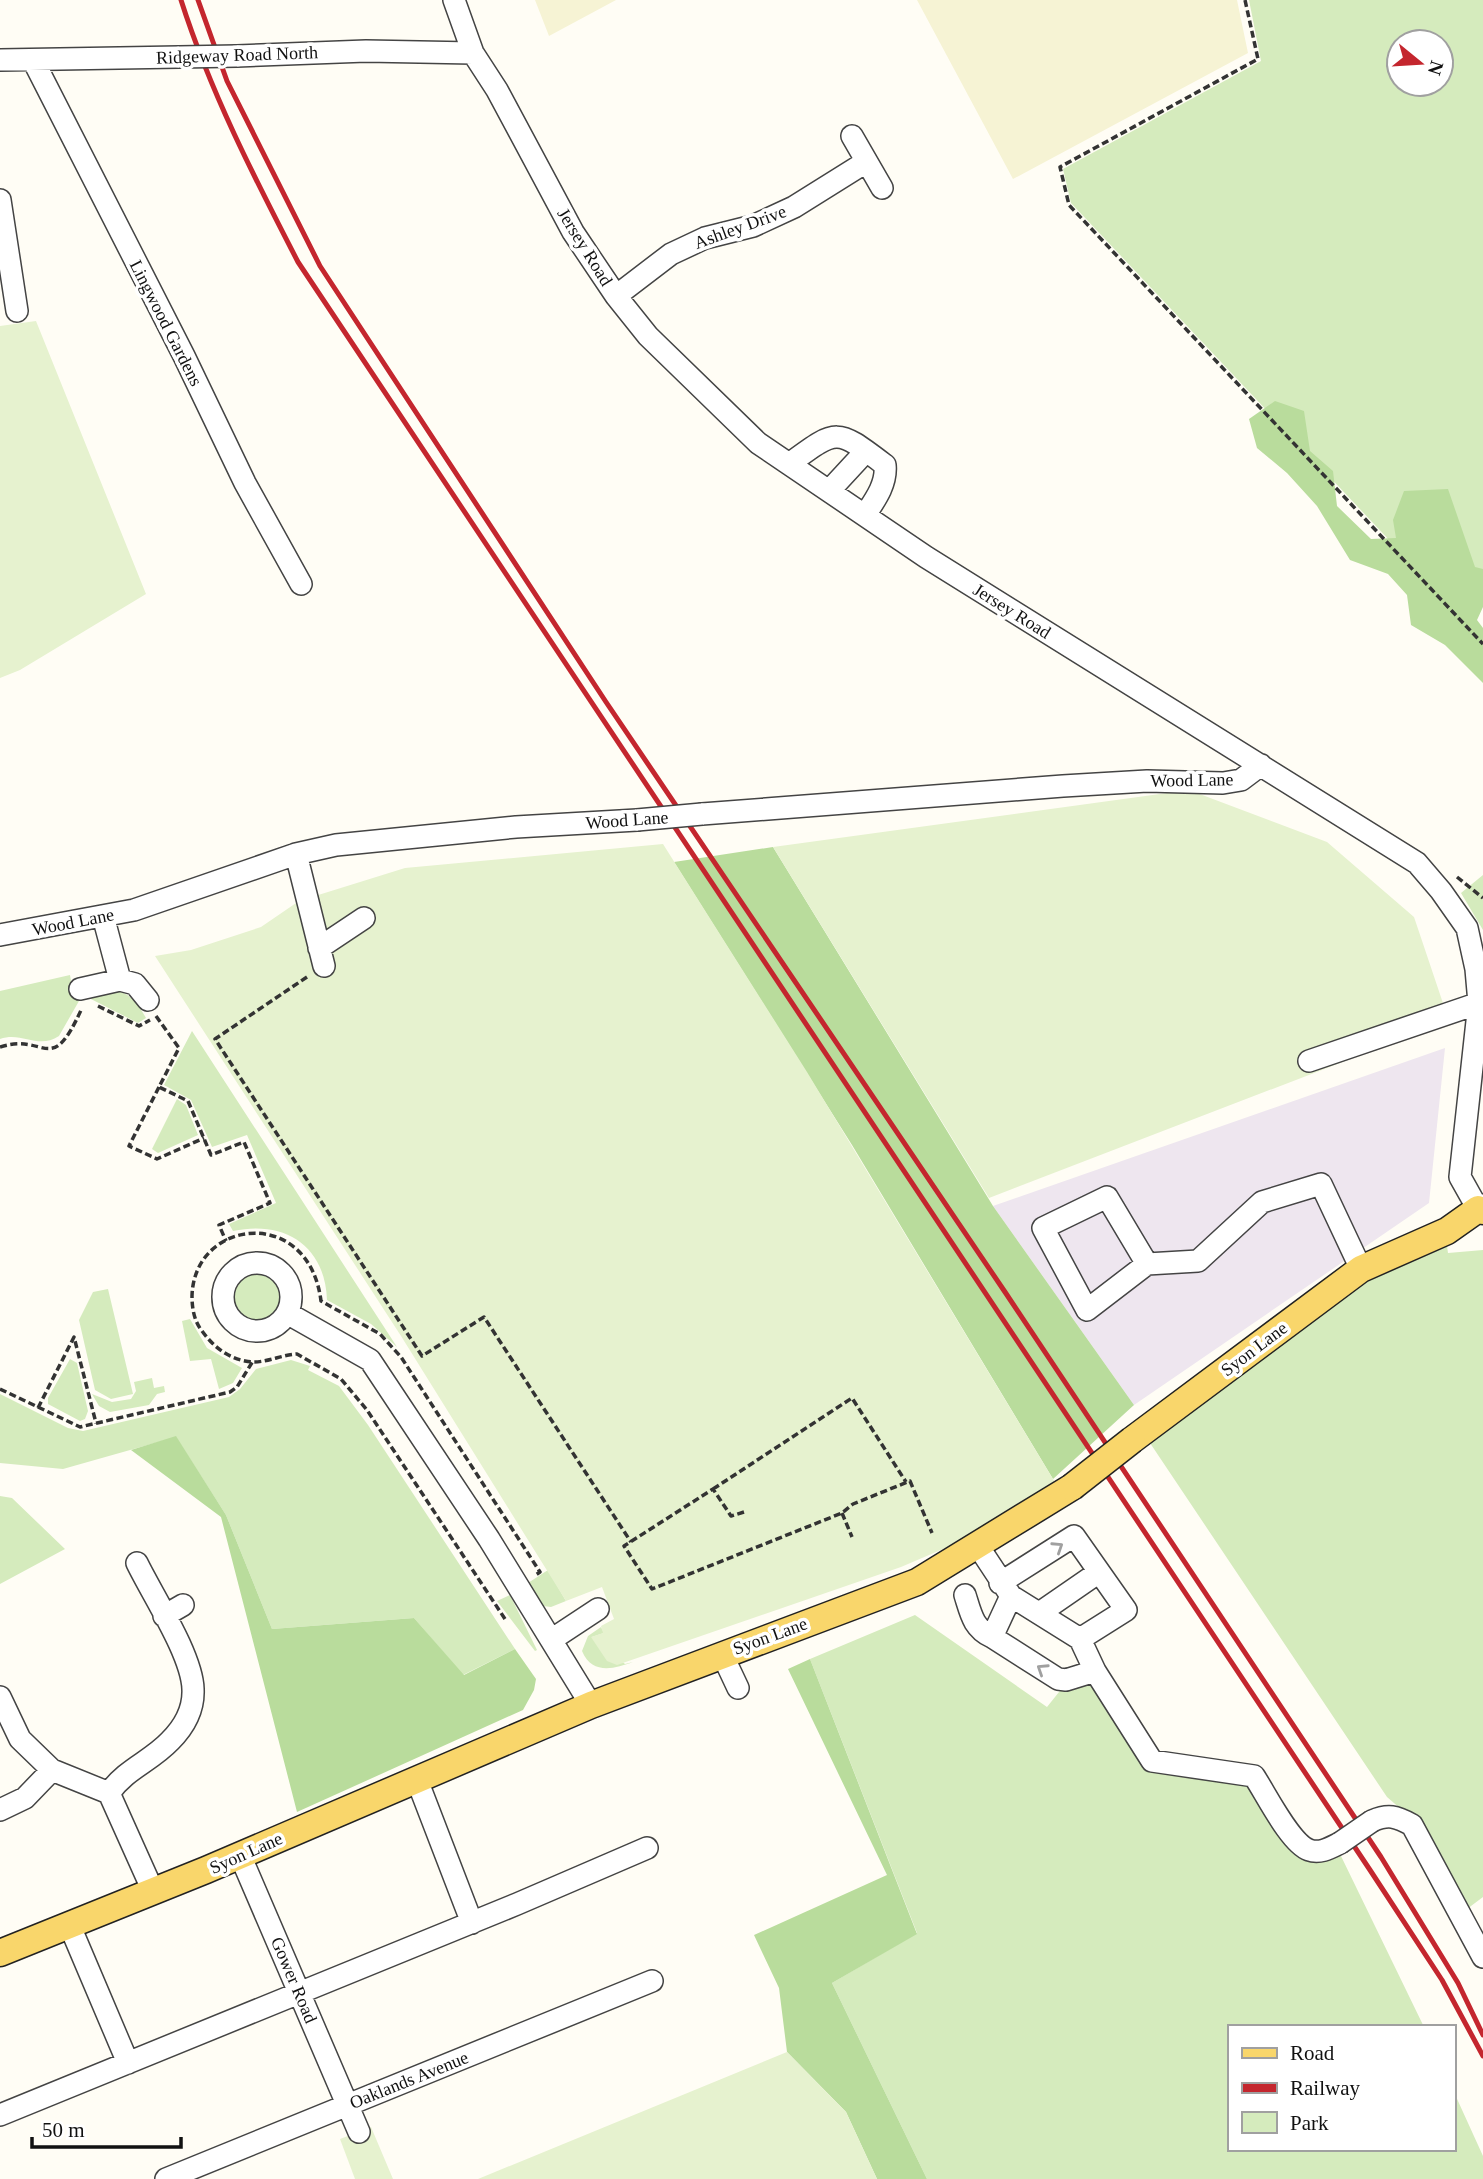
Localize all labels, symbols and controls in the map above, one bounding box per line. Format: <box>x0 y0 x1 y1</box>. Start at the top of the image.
north arrow <box>1385 28 1455 98</box>
street label: Ridgeway Road North <box>156 42 318 68</box>
text: N <box>1424 58 1448 78</box>
street label: Ashley Drive <box>691 201 789 253</box>
street label: Jersey Road <box>553 205 617 289</box>
street label: Lingwood Gardens <box>126 257 206 389</box>
street label: Jersey Road <box>970 579 1054 643</box>
street label: Wood Lane <box>1150 769 1234 791</box>
street label: Wood Lane <box>585 807 669 833</box>
street label: Wood Lane <box>30 904 116 940</box>
street label: Syon Lane <box>1217 1318 1291 1380</box>
one-way arrow <box>1050 1542 1063 1555</box>
street label: Syon Lane <box>730 1613 810 1659</box>
one-way arrow <box>1037 1664 1050 1677</box>
street label: Syon Lane <box>207 1828 285 1878</box>
street label: Gower Road <box>267 1934 321 2026</box>
legend <box>1228 2025 1455 2151</box>
text: Road <box>1290 2041 1335 2065</box>
street label: Oaklands Avenue <box>347 2047 471 2113</box>
text: Railway <box>1290 2076 1360 2100</box>
scale bar <box>32 2106 180 2150</box>
text: Park <box>1290 2111 1329 2135</box>
text: 50 m <box>42 2118 85 2142</box>

